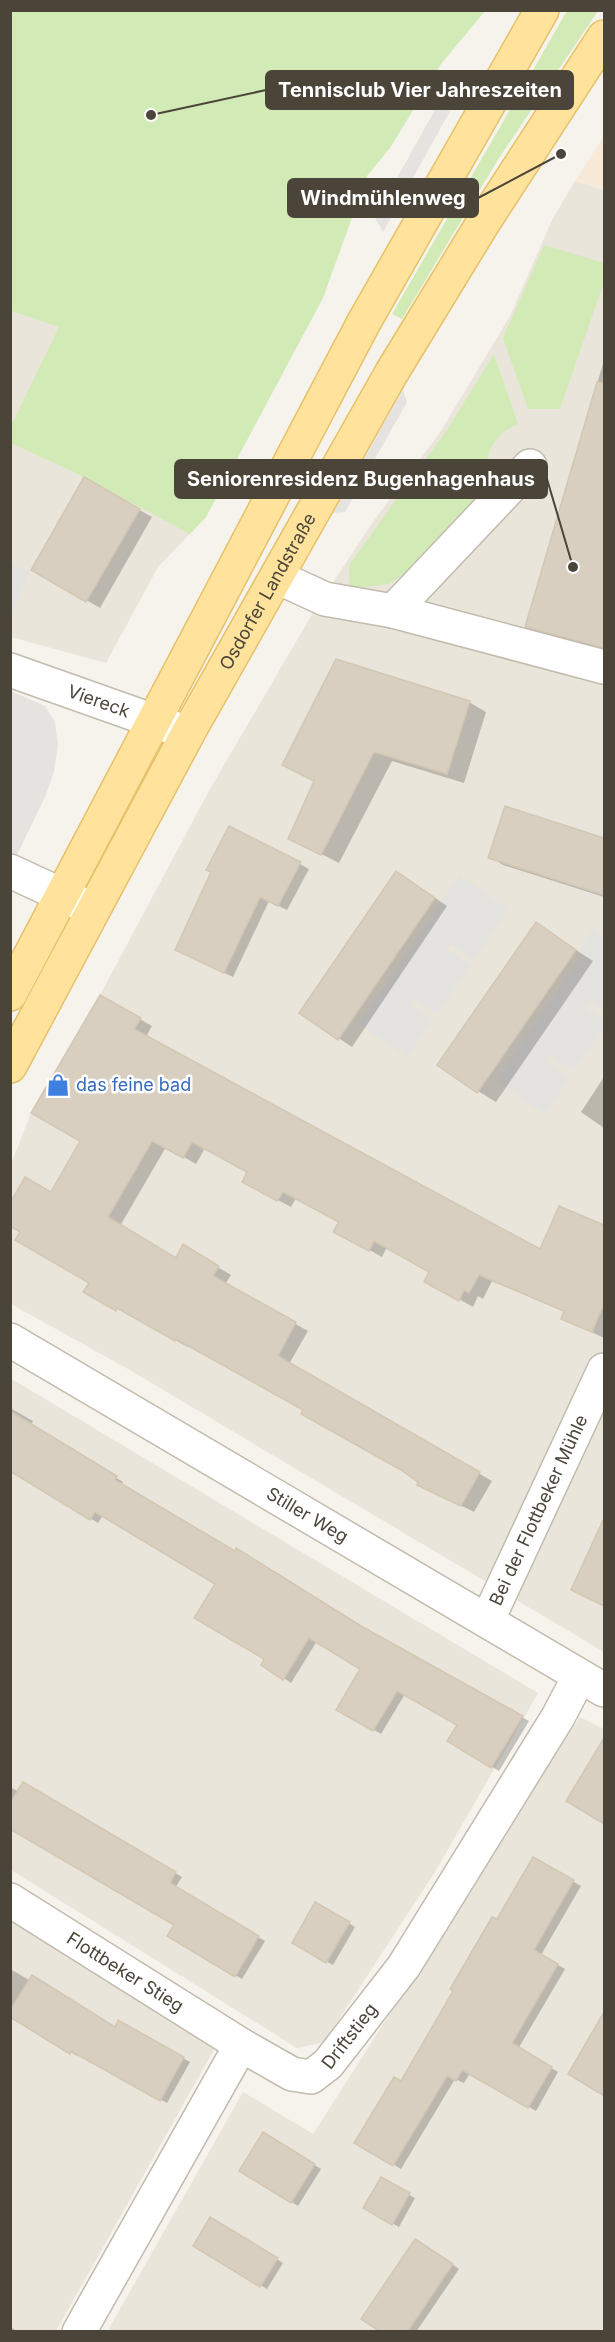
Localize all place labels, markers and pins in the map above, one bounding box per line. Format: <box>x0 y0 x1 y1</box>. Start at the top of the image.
callout: Tennisclub Vier Jahreszeiten <box>266 71 573 109</box>
callout: Windmühlenweg <box>288 179 478 217</box>
callout: Seniorenresidenz Bugenhagenhaus <box>175 460 547 498</box>
shop icon: das feine bad <box>45 1072 71 1098</box>
place label: das feine bad <box>76 1074 191 1095</box>

